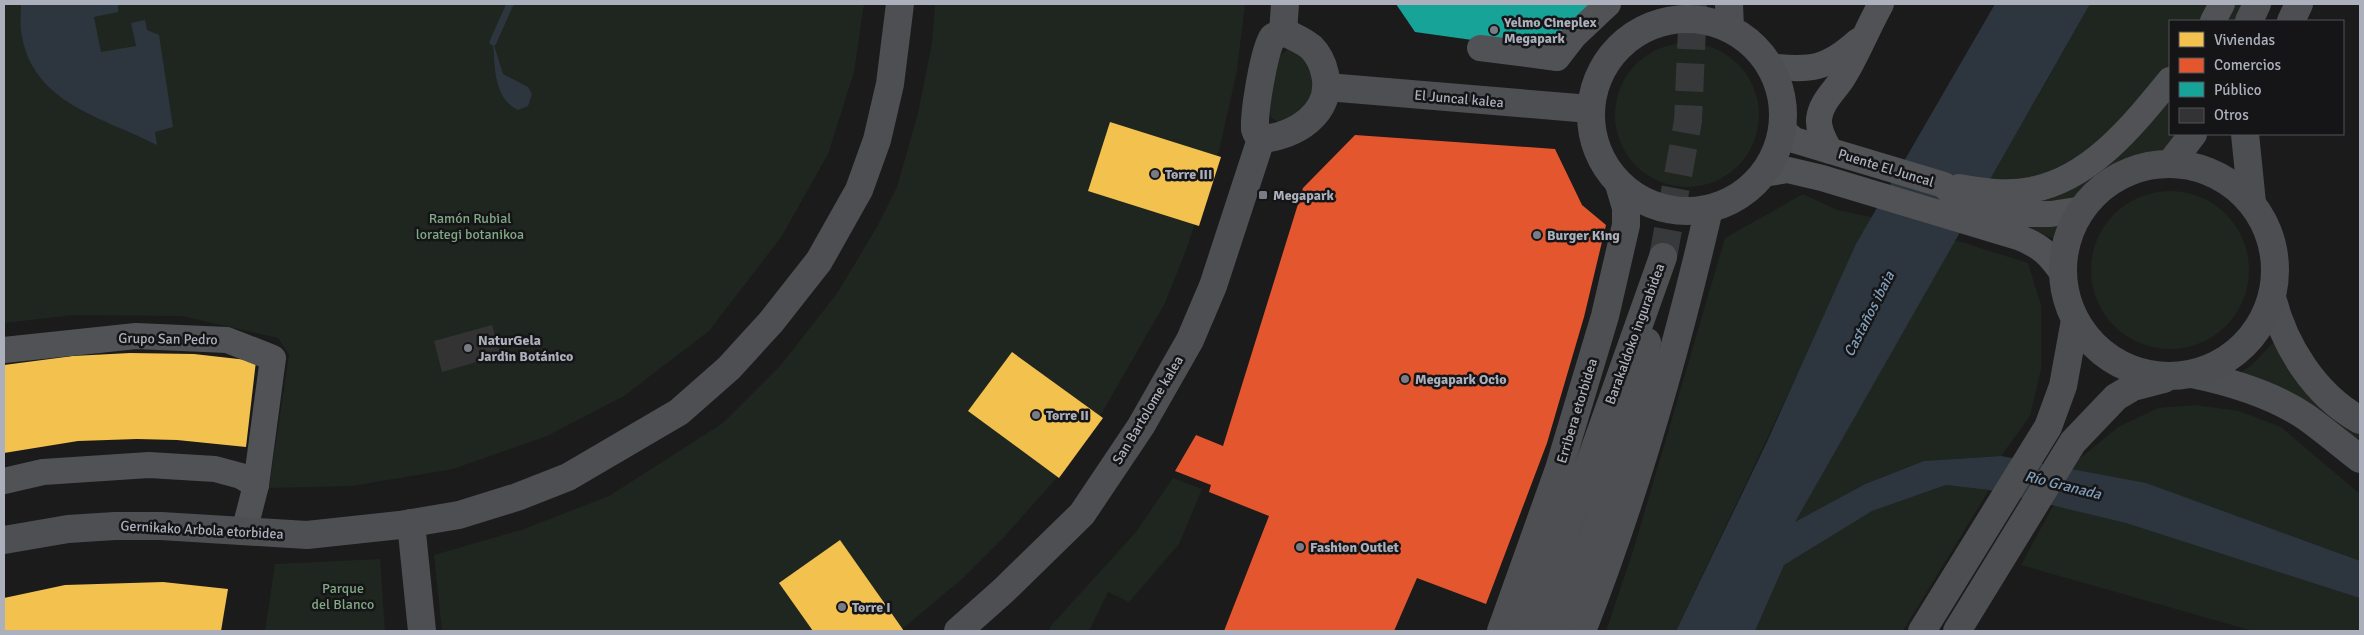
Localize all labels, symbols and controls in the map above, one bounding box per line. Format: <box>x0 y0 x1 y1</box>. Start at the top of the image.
place label: Yelmo Cineplex Megapark <box>1503 14 1597 47</box>
legend <box>2169 20 2344 135</box>
marker: Yelmo Cineplex Megapark <box>1488 24 1500 36</box>
text: Viviendas <box>2214 31 2275 49</box>
text: Comercios <box>2214 56 2282 74</box>
text: Público <box>2214 81 2262 99</box>
street label: El Juncal kalea <box>1414 87 1504 111</box>
text: Otros <box>2214 106 2249 124</box>
street label: Puente El Juncal <box>1836 145 1936 191</box>
place label: Torre III <box>1165 166 1212 183</box>
marker: Torre III <box>1149 168 1161 180</box>
place label: Megapark <box>1273 187 1335 204</box>
marker: Megapark <box>1257 189 1269 201</box>
park label: Ramón Rubial lorategi botanikoa <box>416 210 524 243</box>
place label: Burger King <box>1547 227 1620 244</box>
marker: Burger King <box>1531 229 1543 241</box>
street label: Barakaldoko ingurabidea <box>1602 261 1668 407</box>
water label: Castaños ibaia <box>1840 268 1898 360</box>
street label: Grupo San Pedro <box>118 330 218 348</box>
place label: NaturGela Jardin Botánico <box>478 332 573 365</box>
marker: NaturGela Jardin Botánico <box>462 342 474 354</box>
street label: San Bartolome kalea <box>1109 353 1187 467</box>
street label: Erribera etorbidea <box>1553 356 1601 466</box>
place label: Megapark Ocio <box>1415 371 1507 388</box>
marker: Megapark Ocio <box>1399 373 1411 385</box>
place label: Torre II <box>1046 407 1089 424</box>
marker: Torre II <box>1030 409 1042 421</box>
water label: Río Granada <box>2023 467 2103 503</box>
street label: Gernikako Arbola etorbidea <box>120 517 284 543</box>
place label: Fashion Outlet <box>1310 539 1400 556</box>
marker: Fashion Outlet <box>1294 541 1306 553</box>
park label: Parque del Blanco <box>312 580 374 613</box>
place label: Torre I <box>852 599 891 616</box>
marker: Torre I <box>836 601 848 613</box>

